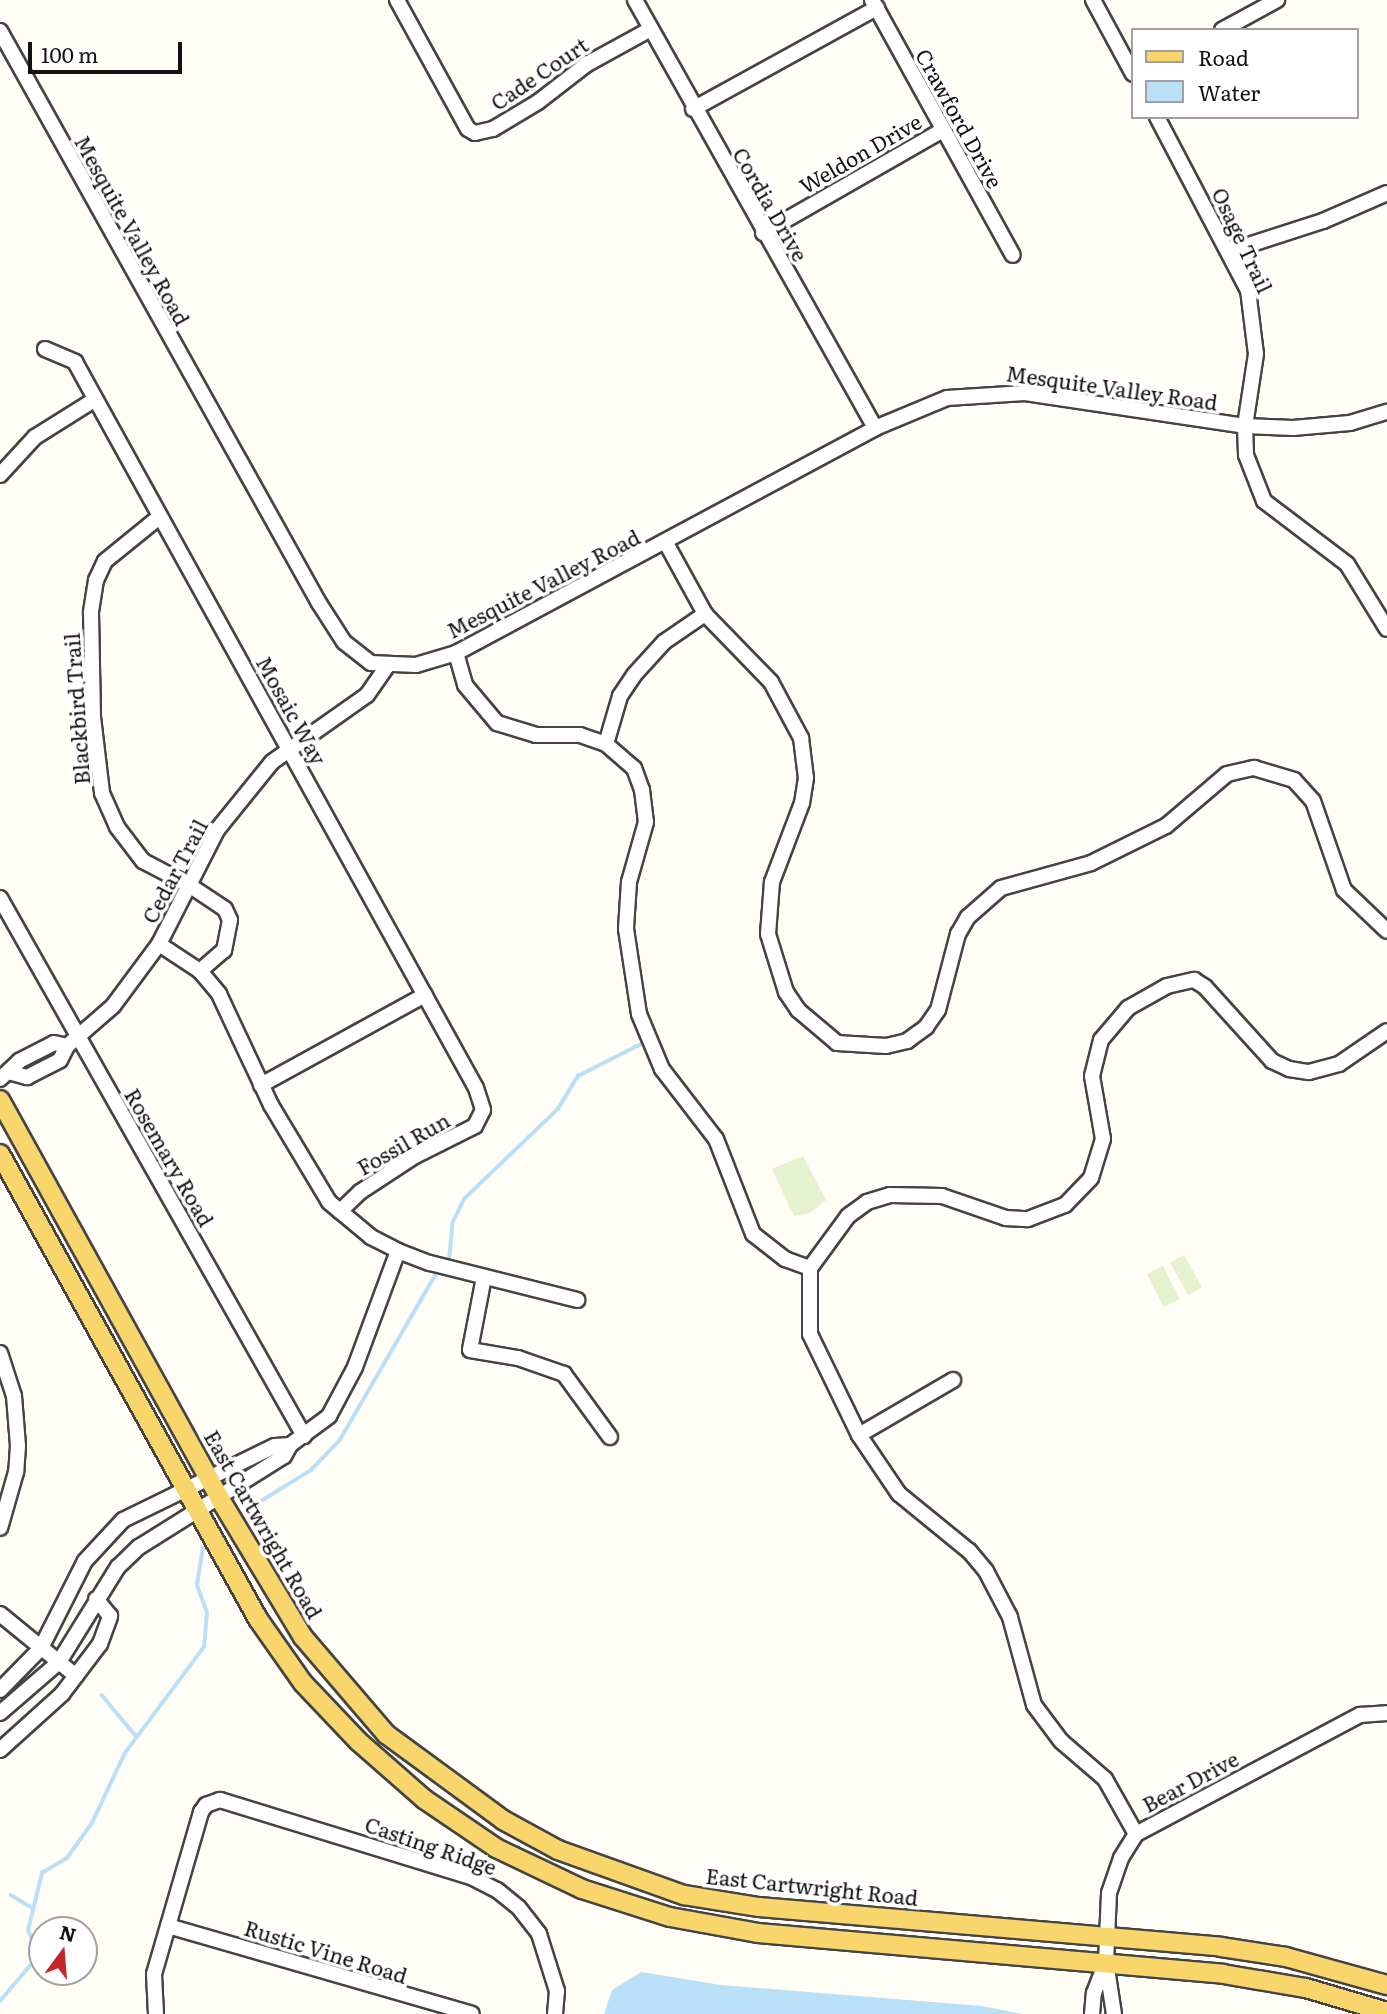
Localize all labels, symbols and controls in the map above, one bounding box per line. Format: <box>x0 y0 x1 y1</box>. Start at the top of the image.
scale bar <box>32 28 186 72</box>
legend <box>1132 28 1359 119</box>
street label: Cade Court <box>486 31 592 115</box>
text: 100 m <box>41 38 98 69</box>
text: Road <box>1198 41 1249 72</box>
street label: Crawford Drive <box>911 44 1009 192</box>
text: Water <box>1198 76 1260 107</box>
street label: Weldon Drive <box>795 108 925 198</box>
street label: Mesquite Valley Road <box>70 131 196 329</box>
street label: Cordia Drive <box>728 143 814 265</box>
street label: Osage Trail <box>1208 183 1278 297</box>
street label: Mesquite Valley Road <box>1005 360 1219 414</box>
street label: Mesquite Valley Road <box>442 523 644 643</box>
street label: Blackbird Trail <box>58 632 94 786</box>
street label: Mosaic Way <box>252 651 332 769</box>
street label: Cedar Trail <box>136 815 212 927</box>
street label: Rosemary Road <box>120 1083 220 1231</box>
street label: Fossil Run <box>352 1106 454 1180</box>
street label: East Cartwright Road <box>200 1425 328 1623</box>
street label: Bear Drive <box>1138 1745 1242 1817</box>
street label: Casting Ridge <box>362 1811 500 1879</box>
street label: East Cartwright Road <box>705 1862 919 1910</box>
street label: Rustic Vine Road <box>241 1914 411 1988</box>
north arrow <box>28 1916 98 1986</box>
text: N <box>57 1917 80 1948</box>

